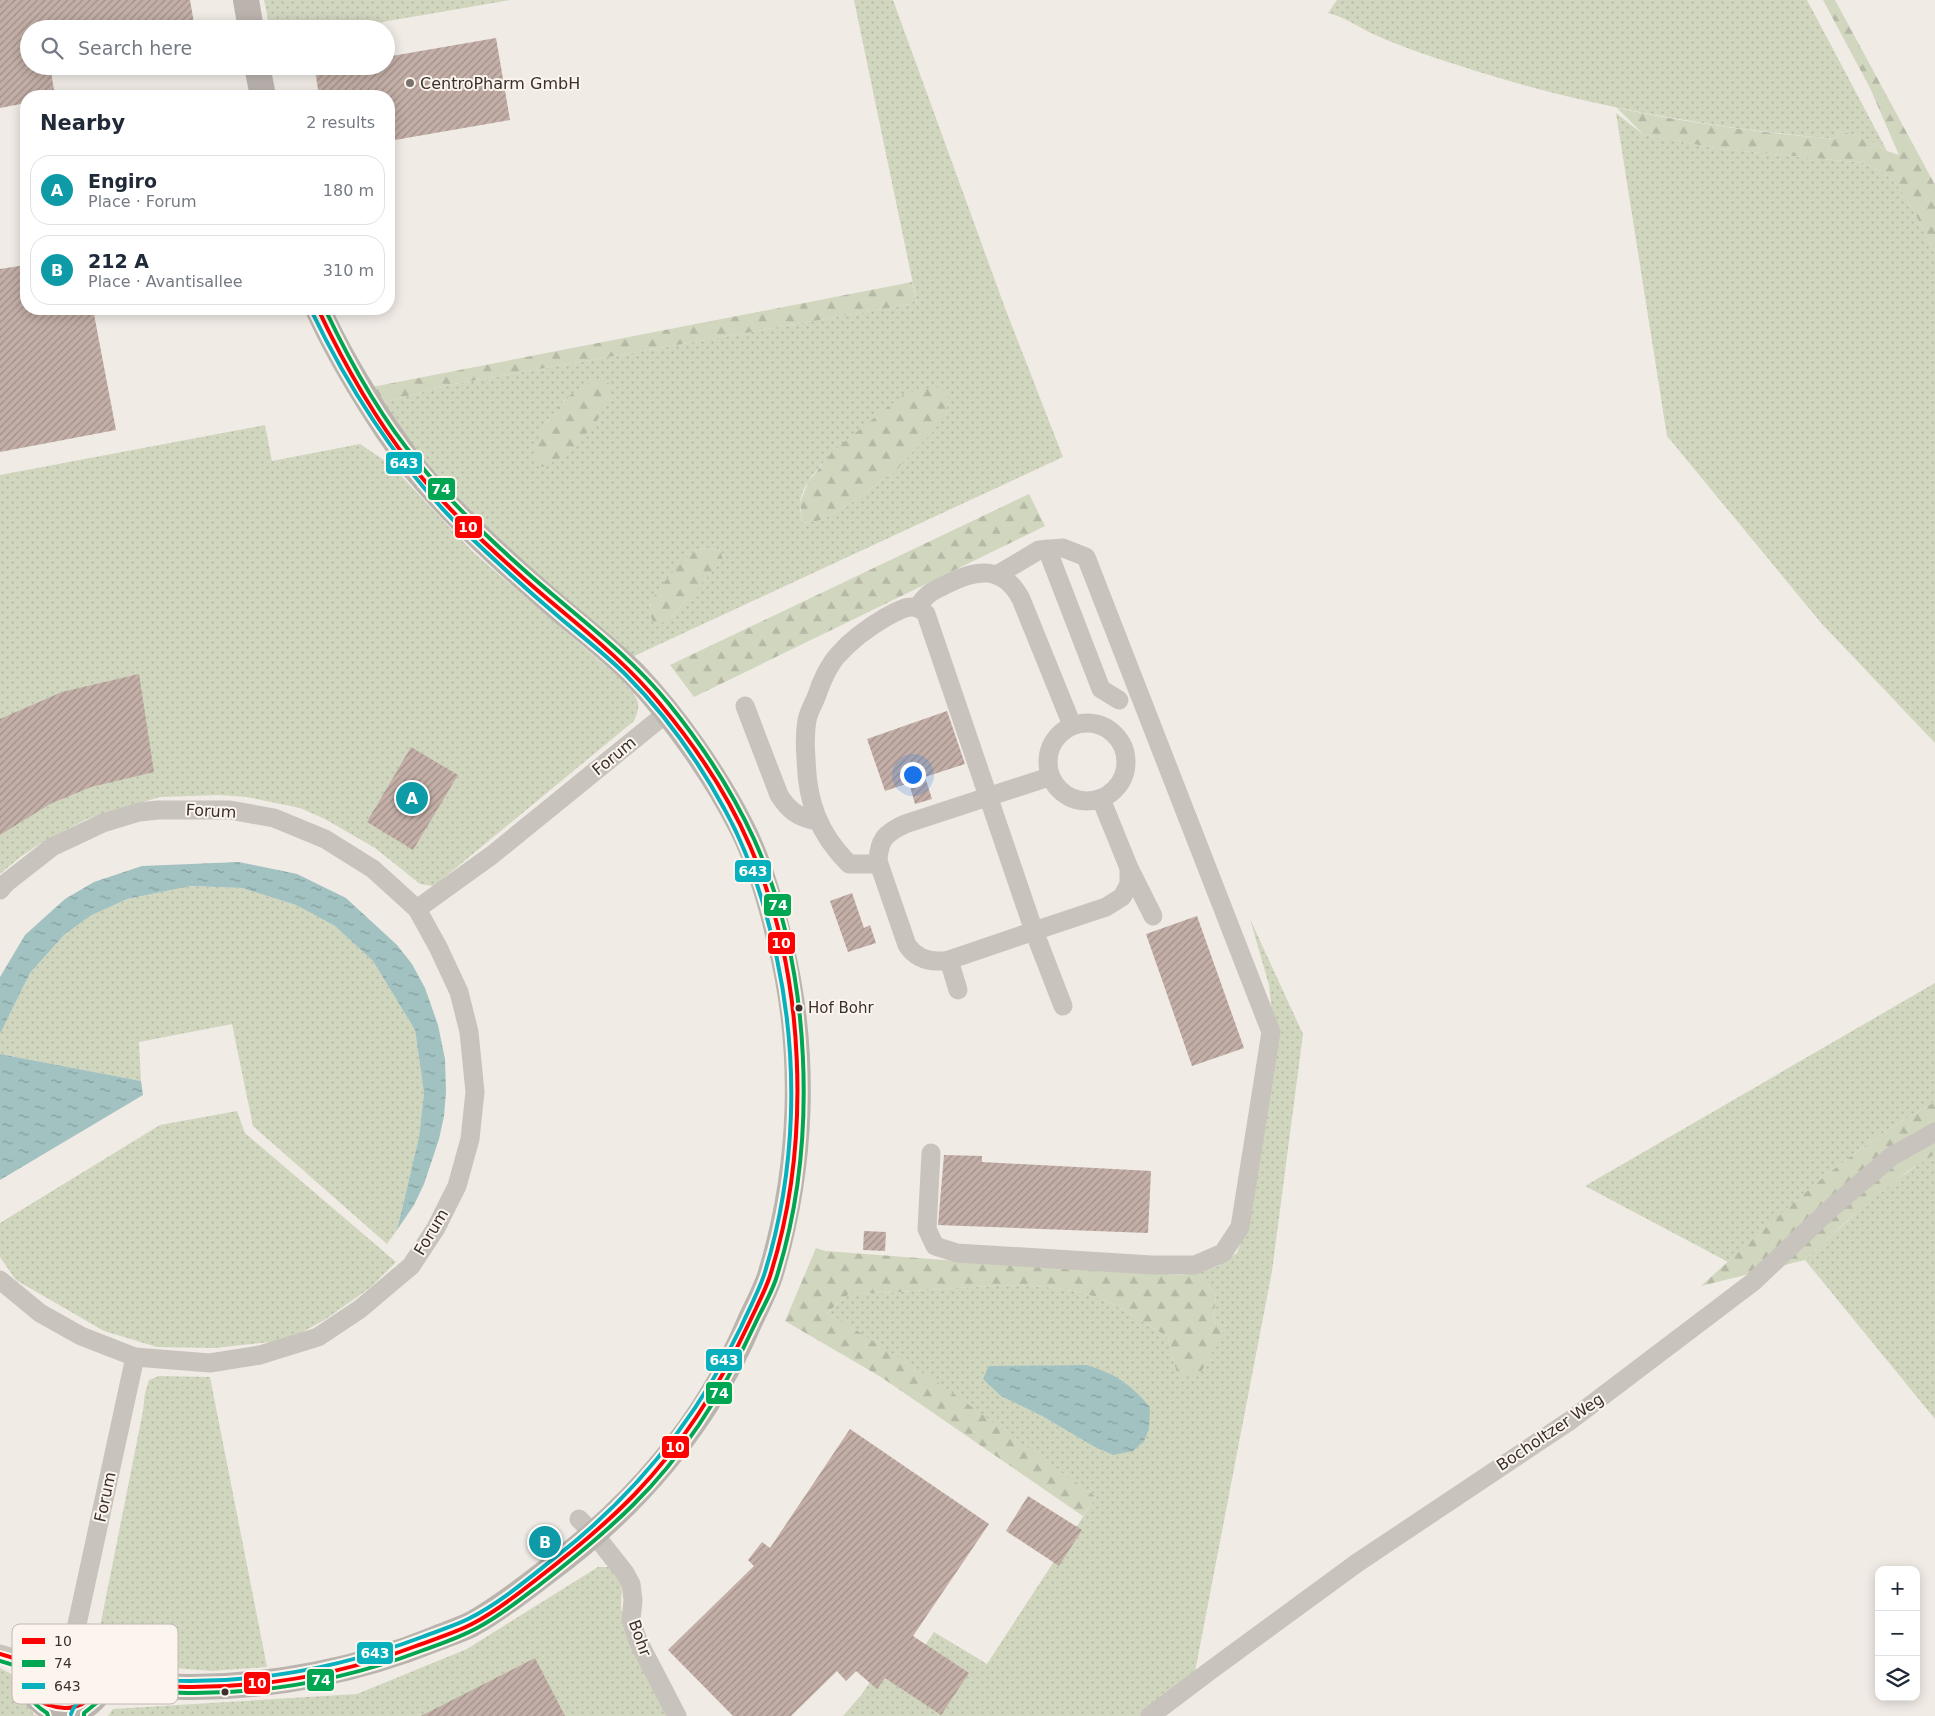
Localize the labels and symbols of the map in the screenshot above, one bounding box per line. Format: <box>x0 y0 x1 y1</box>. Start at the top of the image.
place label: CentroPharm GmbH <box>420 74 580 93</box>
marker: CentroPharm GmbH <box>404 77 416 89</box>
line badge: 643 <box>385 451 423 475</box>
text: 643 <box>389 455 419 471</box>
line badge: 74 <box>427 477 456 501</box>
text: 74 <box>431 481 451 497</box>
line badge: 10 <box>454 515 483 539</box>
text: 10 <box>458 519 478 535</box>
street label: Forum <box>588 733 640 779</box>
your location <box>900 762 926 788</box>
pin: A <box>396 779 428 817</box>
street label: Forum <box>185 800 237 822</box>
line badge: 643 <box>734 859 772 883</box>
text: 643 <box>738 863 768 879</box>
line badge: 74 <box>763 893 792 917</box>
text: 74 <box>768 897 788 913</box>
line badge: 10 <box>767 931 796 955</box>
text: 10 <box>771 935 791 951</box>
place label: Hof Bohr <box>808 999 874 1017</box>
marker: Hof Bohr <box>794 1003 804 1013</box>
street label: Forum <box>410 1205 452 1259</box>
line badge: 643 <box>705 1348 743 1372</box>
text: 643 <box>709 1352 739 1368</box>
line badge: 74 <box>705 1381 733 1405</box>
text: 74 <box>709 1385 729 1401</box>
street label: Bocholtzer Weg <box>1493 1389 1607 1475</box>
line badge: 10 <box>661 1435 690 1459</box>
text: 10 <box>665 1439 685 1455</box>
street label: Forum <box>90 1470 120 1524</box>
pin: B <box>529 1523 561 1561</box>
street label: Bohr <box>625 1617 655 1659</box>
legend <box>12 1624 178 1704</box>
text: 10 <box>54 1633 72 1649</box>
line badge: 643 <box>356 1641 394 1665</box>
text: 643 <box>360 1645 390 1661</box>
text: 74 <box>54 1655 72 1671</box>
line badge: 74 <box>306 1668 335 1692</box>
line badge: 10 <box>243 1671 271 1695</box>
text: 74 <box>311 1672 331 1688</box>
text: 10 <box>247 1675 267 1691</box>
text: 643 <box>54 1678 81 1694</box>
unlabelled marker <box>220 1687 230 1697</box>

